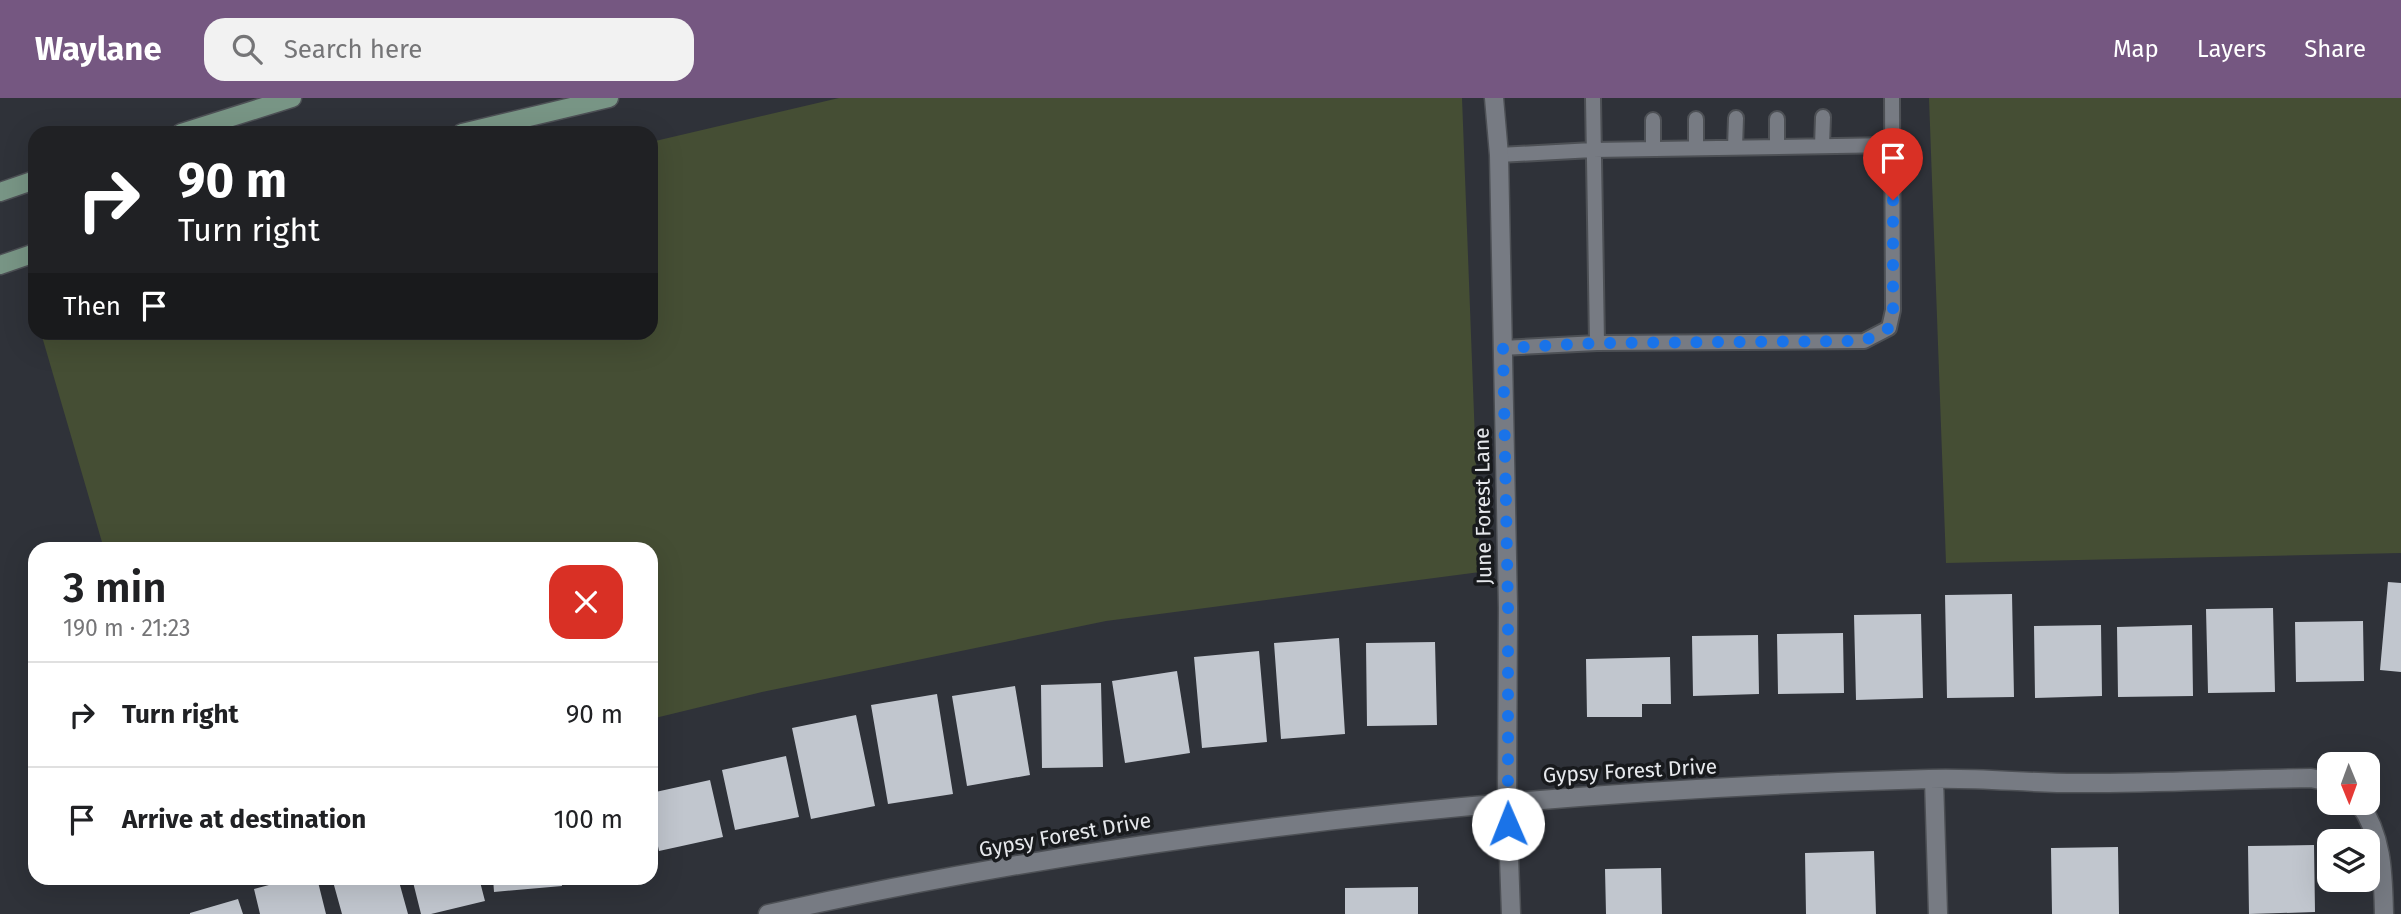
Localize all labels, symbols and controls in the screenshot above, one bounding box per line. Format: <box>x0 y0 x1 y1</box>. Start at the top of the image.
search box <box>204 18 694 81</box>
text: Waylane <box>35 29 162 69</box>
icon: search <box>228 30 266 68</box>
text: Search here <box>284 34 423 65</box>
text: Map <box>2113 35 2159 63</box>
text: Layers <box>2197 35 2266 63</box>
text: Share <box>2304 35 2366 63</box>
pin <box>1863 128 1923 200</box>
icon: arrive <box>1874 139 1912 177</box>
text: 90 m <box>178 151 287 210</box>
icon: right <box>63 154 154 245</box>
text: Turn right <box>178 211 320 249</box>
icon: arrive <box>135 287 173 325</box>
text: Then <box>63 291 121 322</box>
street label: June Forest Lane <box>1469 427 1497 585</box>
text: 3 min <box>63 563 167 613</box>
button: close <box>549 565 623 639</box>
text: 190 m · 21:23 <box>63 614 190 642</box>
icon: right <box>63 696 101 734</box>
text: Turn right <box>122 699 239 730</box>
text: 90 m <box>566 699 623 730</box>
north arrow <box>2317 752 2380 816</box>
map controls <box>2317 752 2380 892</box>
street label: Gypsy Forest Drive <box>1542 753 1718 789</box>
position arrow <box>1471 787 1545 861</box>
icon: arrive <box>63 801 101 839</box>
text: Arrive at destination <box>122 804 366 835</box>
text: 100 m <box>554 804 623 835</box>
street label: Gypsy Forest Drive <box>977 807 1153 863</box>
button: layers <box>2317 829 2380 892</box>

